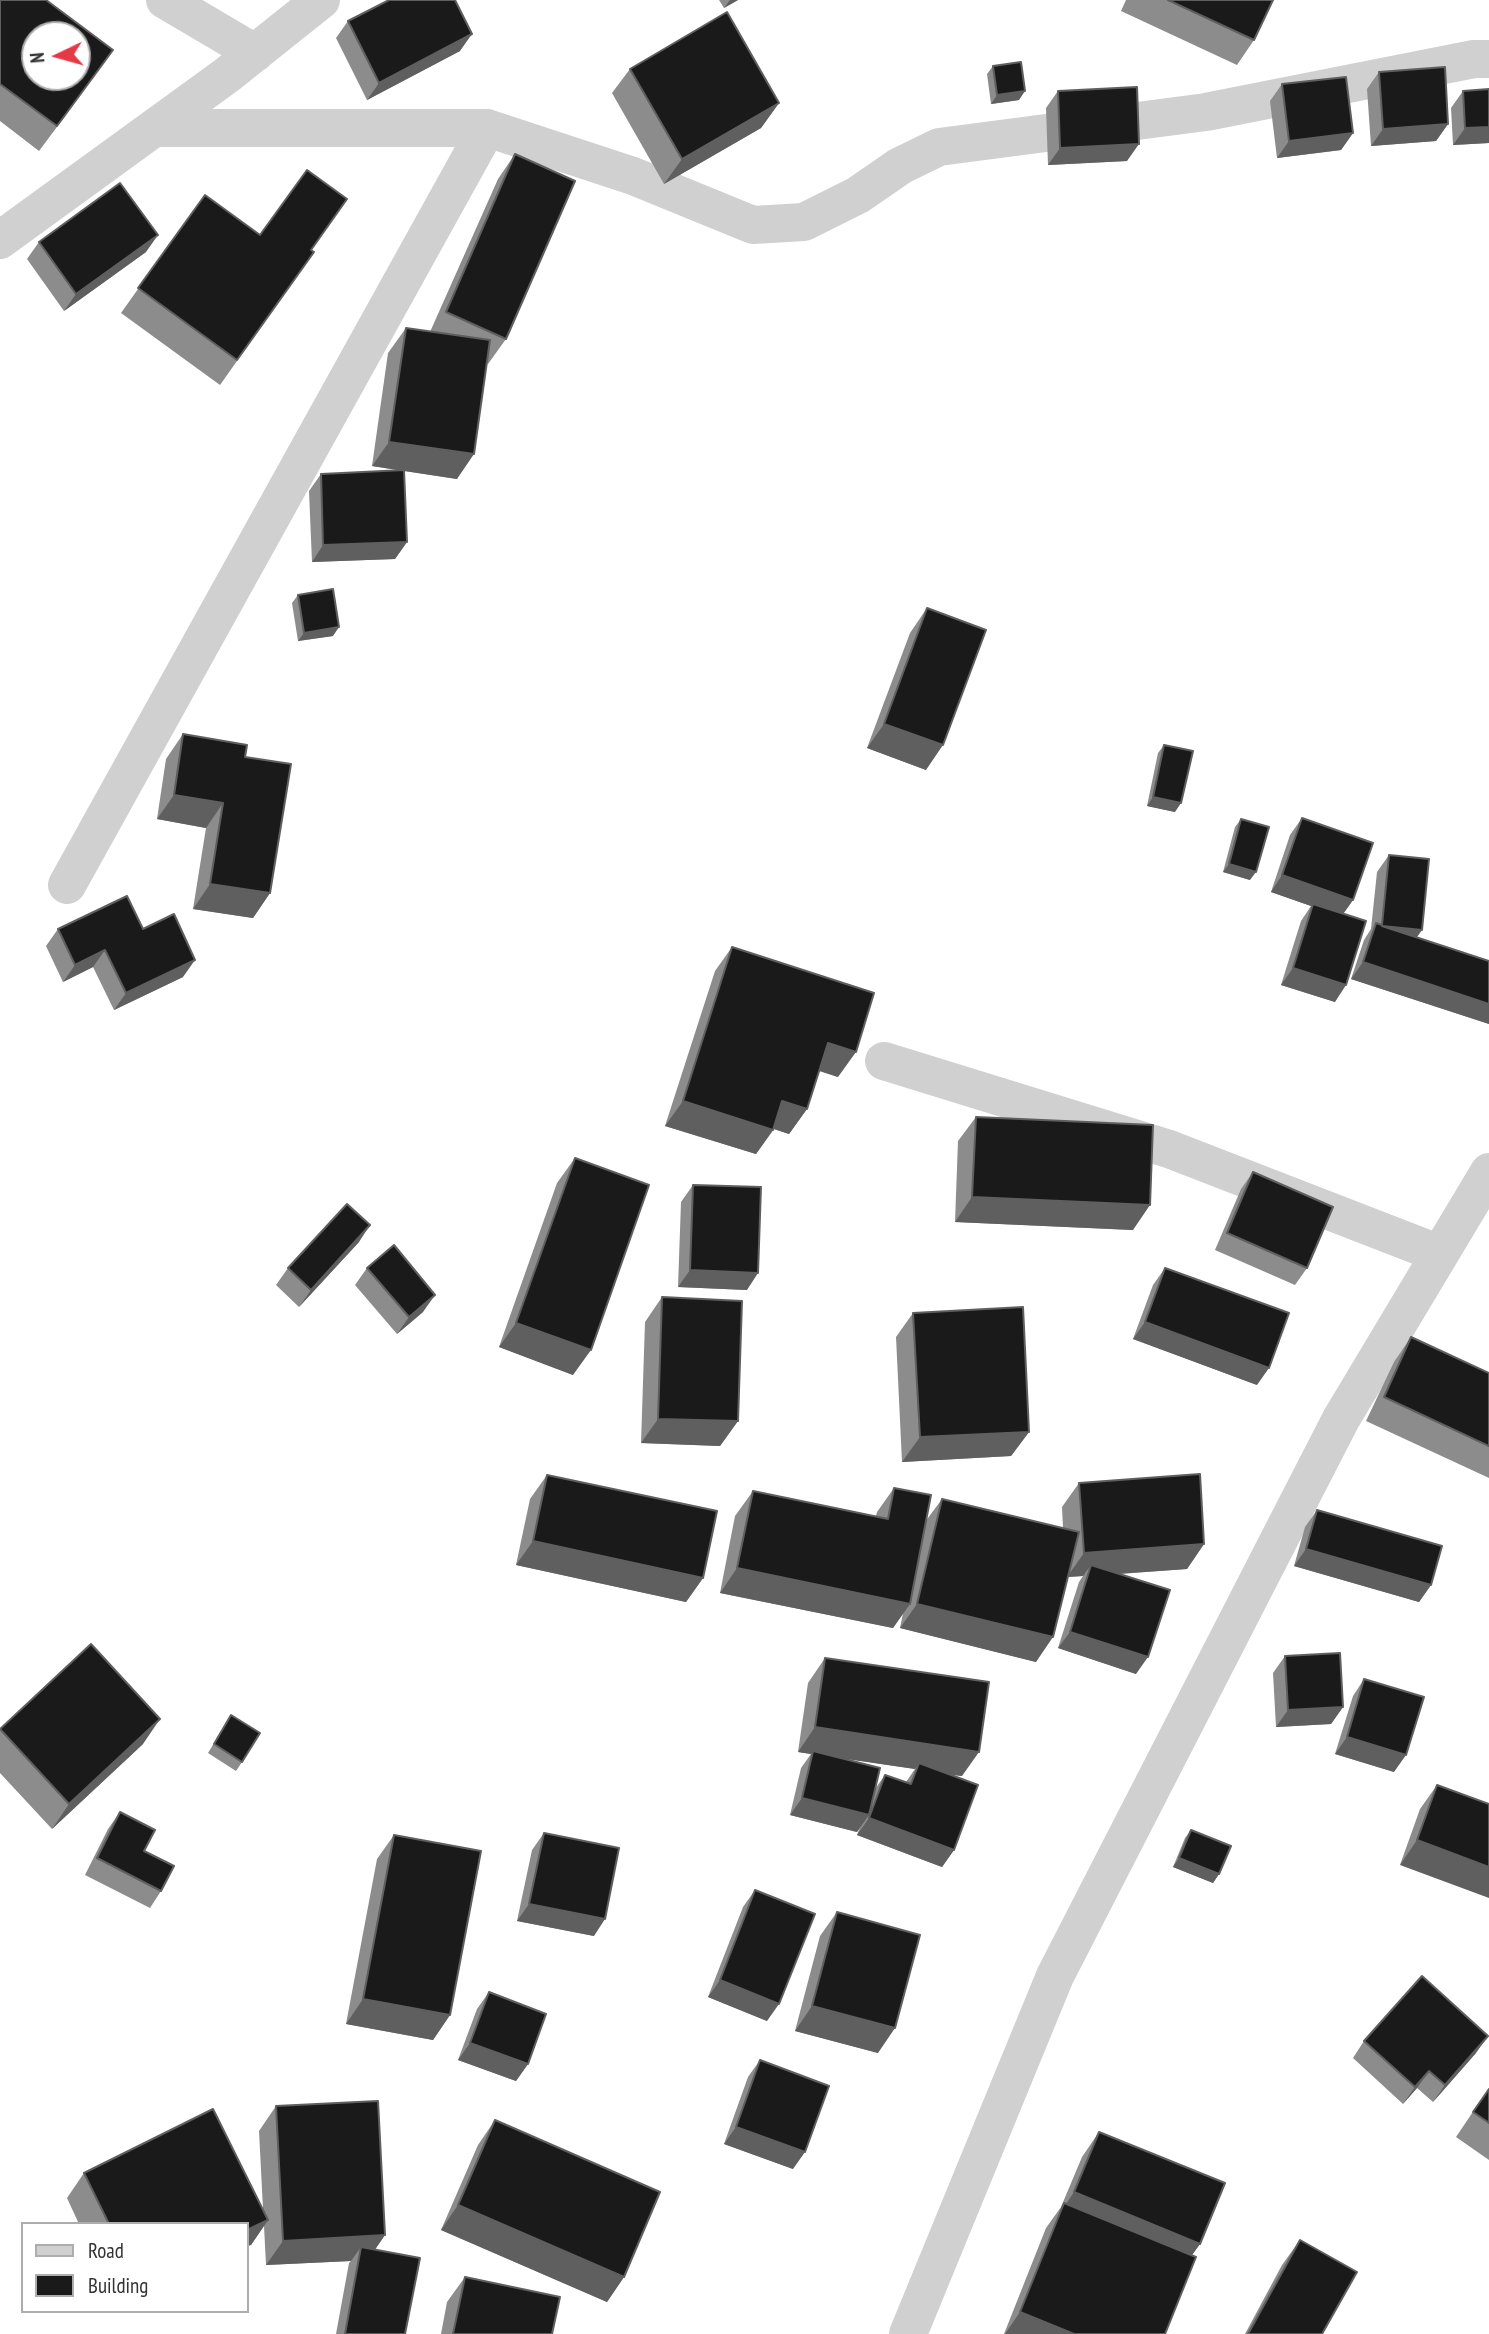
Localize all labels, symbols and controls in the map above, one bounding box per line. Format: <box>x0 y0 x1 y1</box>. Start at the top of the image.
north arrow <box>21 21 91 91</box>
text: N <box>25 52 49 64</box>
legend <box>21 2222 248 2313</box>
text: Road <box>88 2237 124 2264</box>
text: Building <box>88 2272 148 2299</box>

